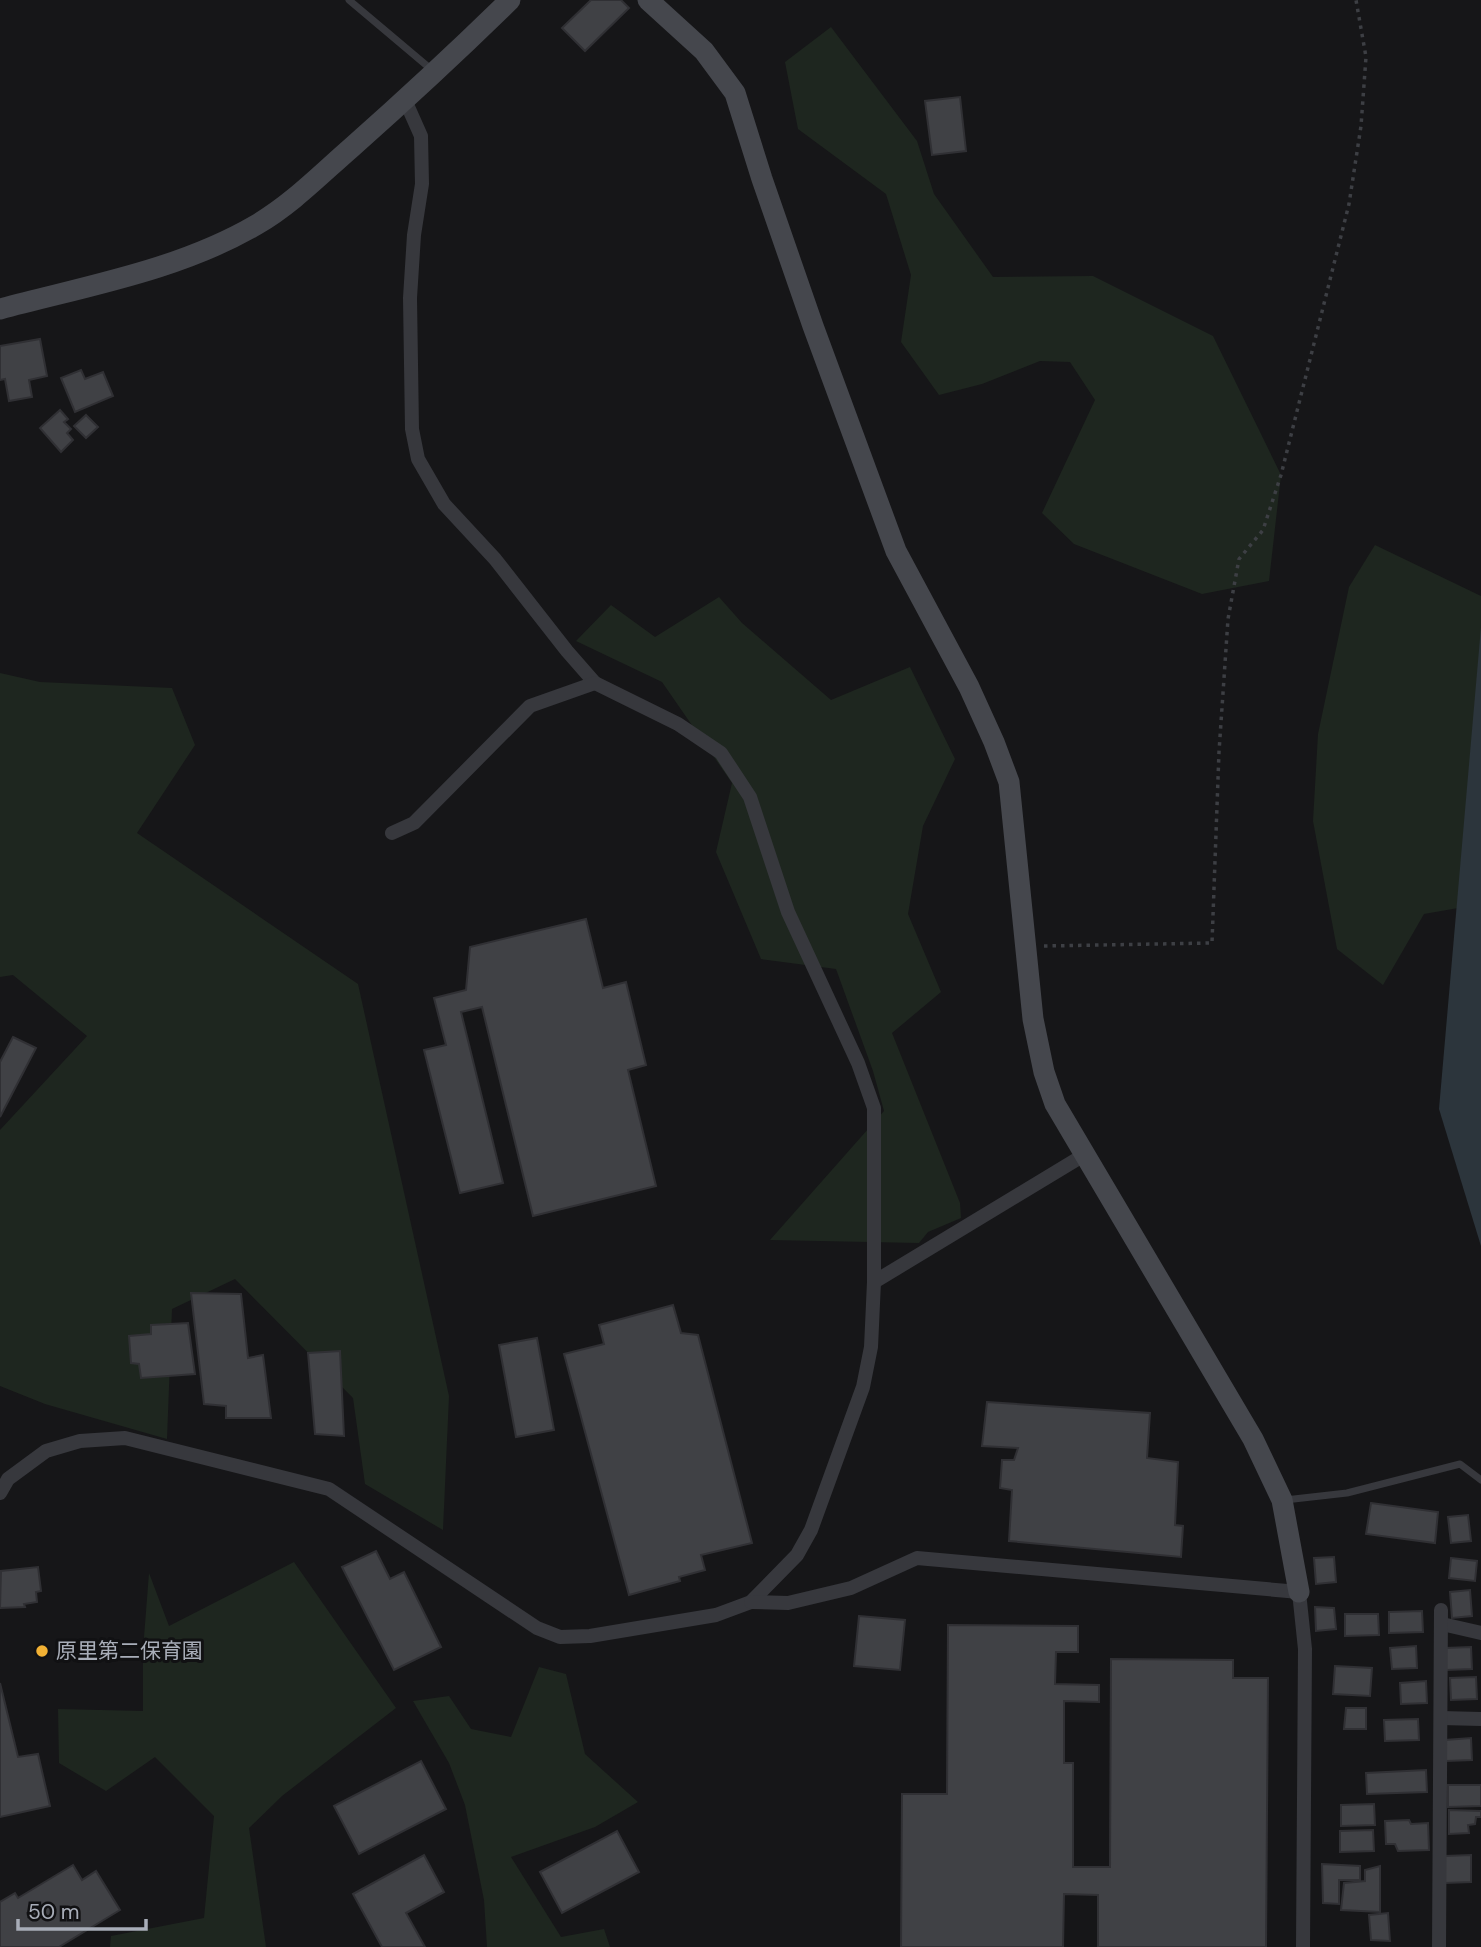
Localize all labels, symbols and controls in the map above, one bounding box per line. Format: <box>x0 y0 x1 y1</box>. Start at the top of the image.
place label: 原里第二保育園 <box>56 1637 203 1665</box>
marker: 原里第二保育園 <box>34 1643 50 1659</box>
scale bar <box>18 1888 145 1932</box>
text: 50 m <box>28 1898 79 1926</box>

